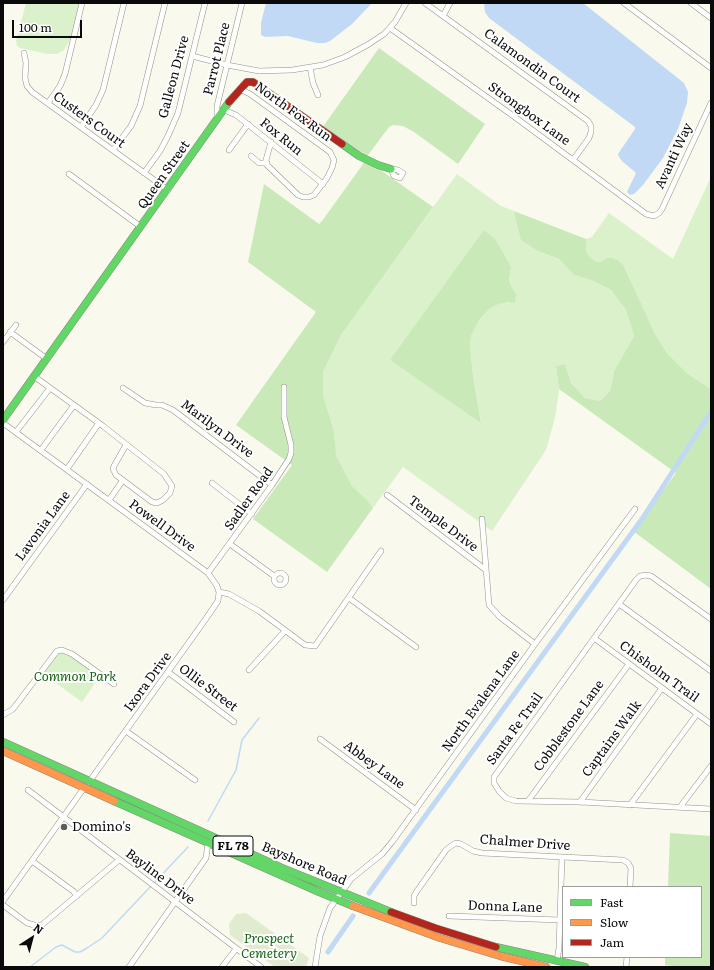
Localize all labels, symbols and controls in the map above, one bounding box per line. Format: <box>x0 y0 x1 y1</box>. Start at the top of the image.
scale bar <box>14 12 84 38</box>
text: 100 m <box>19 18 52 36</box>
street label: Parrot Place <box>200 21 234 97</box>
street label: Calamondin Court <box>481 26 583 106</box>
street label: Galleon Drive <box>155 34 193 120</box>
street label: North Fox Run <box>252 79 334 145</box>
street label: Strongbox Lane <box>485 79 573 149</box>
street label: Custers Court <box>50 89 128 151</box>
street label: Fox Run <box>256 115 306 159</box>
street label: Avanti Way <box>652 121 696 191</box>
street label: Queen Street <box>135 138 193 212</box>
street label: Marilyn Drive <box>178 397 256 461</box>
street label: Sadler Road <box>221 464 277 534</box>
street label: Lavonia Lane <box>12 488 74 564</box>
street label: Temple Drive <box>405 493 481 555</box>
street label: Powell Drive <box>126 497 198 555</box>
street label: Chisholm Trail <box>616 638 702 706</box>
street label: North Evalena Lane <box>439 647 523 755</box>
street label: Ixora Drive <box>121 649 175 715</box>
street label: Ollie Street <box>176 661 240 715</box>
park label: Common Park <box>34 669 116 685</box>
street label: Cobblestone Lane <box>531 677 607 775</box>
street label: Santa Fe Trail <box>484 690 546 768</box>
street label: Captains Walk <box>579 698 645 780</box>
street label: Abbey Lane <box>340 738 408 792</box>
place label: Domino's <box>72 819 131 835</box>
marker: Domino's <box>59 822 69 832</box>
street label: Chalmer Drive <box>479 832 571 854</box>
road number: FL 78 <box>213 836 253 856</box>
street label: Bayshore Road <box>259 839 349 889</box>
street label: Bayline Drive <box>122 846 198 908</box>
legend <box>562 886 702 958</box>
text: Fast <box>600 893 623 911</box>
street label: Donna Lane <box>467 898 543 916</box>
text: Slow <box>600 913 628 931</box>
north arrow <box>12 918 52 958</box>
text: N <box>31 919 47 937</box>
park label: Prospect Cemetery <box>241 931 297 962</box>
text: Jam <box>600 933 624 951</box>

